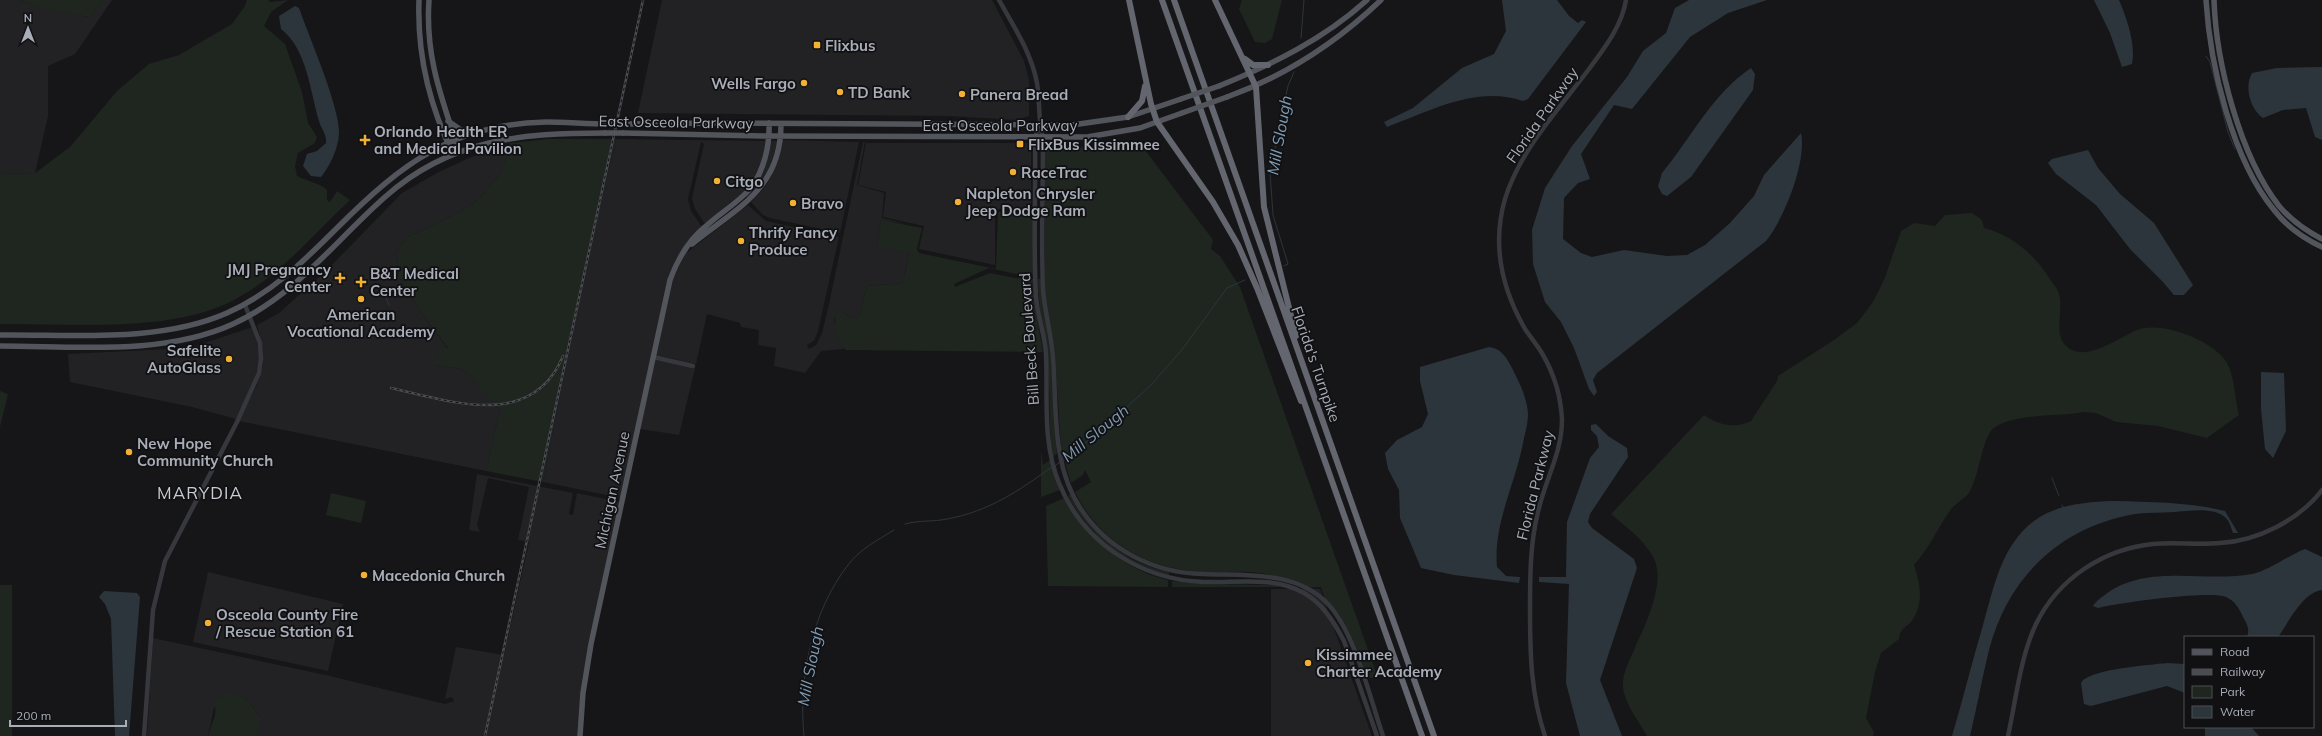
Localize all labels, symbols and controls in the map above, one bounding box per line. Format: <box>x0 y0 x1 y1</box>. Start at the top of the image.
north arrow <box>8 8 48 48</box>
text: N <box>24 11 32 25</box>
place label: Flixbus <box>825 36 875 55</box>
marker: Flixbus <box>812 40 822 50</box>
street label: Florida Parkway <box>1502 63 1582 167</box>
place label: Wells Fargo <box>711 74 796 93</box>
marker: Wells Fargo <box>799 78 809 88</box>
place label: TD Bank <box>848 83 911 102</box>
place label: Panera Bread <box>970 85 1068 104</box>
marker: TD Bank <box>835 87 845 97</box>
marker: Panera Bread <box>957 89 967 99</box>
water label: Mill Slough <box>1262 94 1296 176</box>
street label: East Osceola Parkway <box>598 111 754 133</box>
street label: East Osceola Parkway <box>923 116 1077 135</box>
place label: Orlando Health ER and Medical Pavilion <box>374 122 522 158</box>
marker: Orlando Health ER and Medical Pavilion <box>359 134 371 146</box>
place label: FlixBus Kissimmee <box>1028 135 1160 154</box>
marker: FlixBus Kissimmee <box>1015 139 1025 149</box>
place label: RaceTrac <box>1021 163 1088 182</box>
marker: RaceTrac <box>1008 167 1018 177</box>
place label: Citgo <box>725 172 763 191</box>
marker: Citgo <box>712 176 722 186</box>
place label: Napleton Chrysler Jeep Dodge Ram <box>966 184 1095 220</box>
place label: Bravo <box>801 194 843 213</box>
marker: Napleton Chrysler Jeep Dodge Ram <box>953 197 963 207</box>
marker: Bravo <box>788 198 798 208</box>
place label: Thrify Fancy Produce <box>749 223 838 259</box>
marker: Thrify Fancy Produce <box>736 236 746 246</box>
place label: JMJ Pregnancy Center <box>227 260 332 296</box>
place label: B&T Medical Center <box>370 264 459 300</box>
marker: JMJ Pregnancy Center <box>334 272 346 284</box>
street label: Bill Beck Boulevard <box>1015 272 1043 406</box>
marker: B&T Medical Center <box>355 276 367 288</box>
marker: American Vocational Academy <box>356 294 366 304</box>
street label: Florida's Turnpike <box>1287 304 1345 424</box>
place label: American Vocational Academy <box>286 305 436 341</box>
place label: Safelite AutoGlass <box>147 341 221 377</box>
marker: Safelite AutoGlass <box>224 354 234 364</box>
water label: Mill Slough <box>1057 400 1133 466</box>
street label: Florida Parkway <box>1512 428 1558 542</box>
street label: Michigan Avenue <box>590 430 634 550</box>
place label: New Hope Community Church <box>137 434 273 470</box>
marker: New Hope Community Church <box>124 447 134 457</box>
district label: MARYDIA <box>157 482 243 503</box>
place label: Macedonia Church <box>372 566 505 585</box>
marker: Macedonia Church <box>359 570 369 580</box>
place label: Osceola County Fire / Rescue Station 61 <box>215 605 358 641</box>
marker: Osceola County Fire / Rescue Station 61 <box>203 618 213 628</box>
water label: Mill Slough <box>793 625 827 707</box>
legend <box>2184 636 2314 728</box>
text: Road <box>2220 644 2249 659</box>
place label: Kissimmee Charter Academy <box>1316 645 1443 681</box>
marker: Kissimmee Charter Academy <box>1303 658 1313 668</box>
text: Railway <box>2220 664 2266 679</box>
text: Park <box>2220 684 2246 699</box>
scale bar <box>10 702 126 728</box>
text: Water <box>2220 704 2256 719</box>
text: 200 m <box>16 708 51 723</box>

